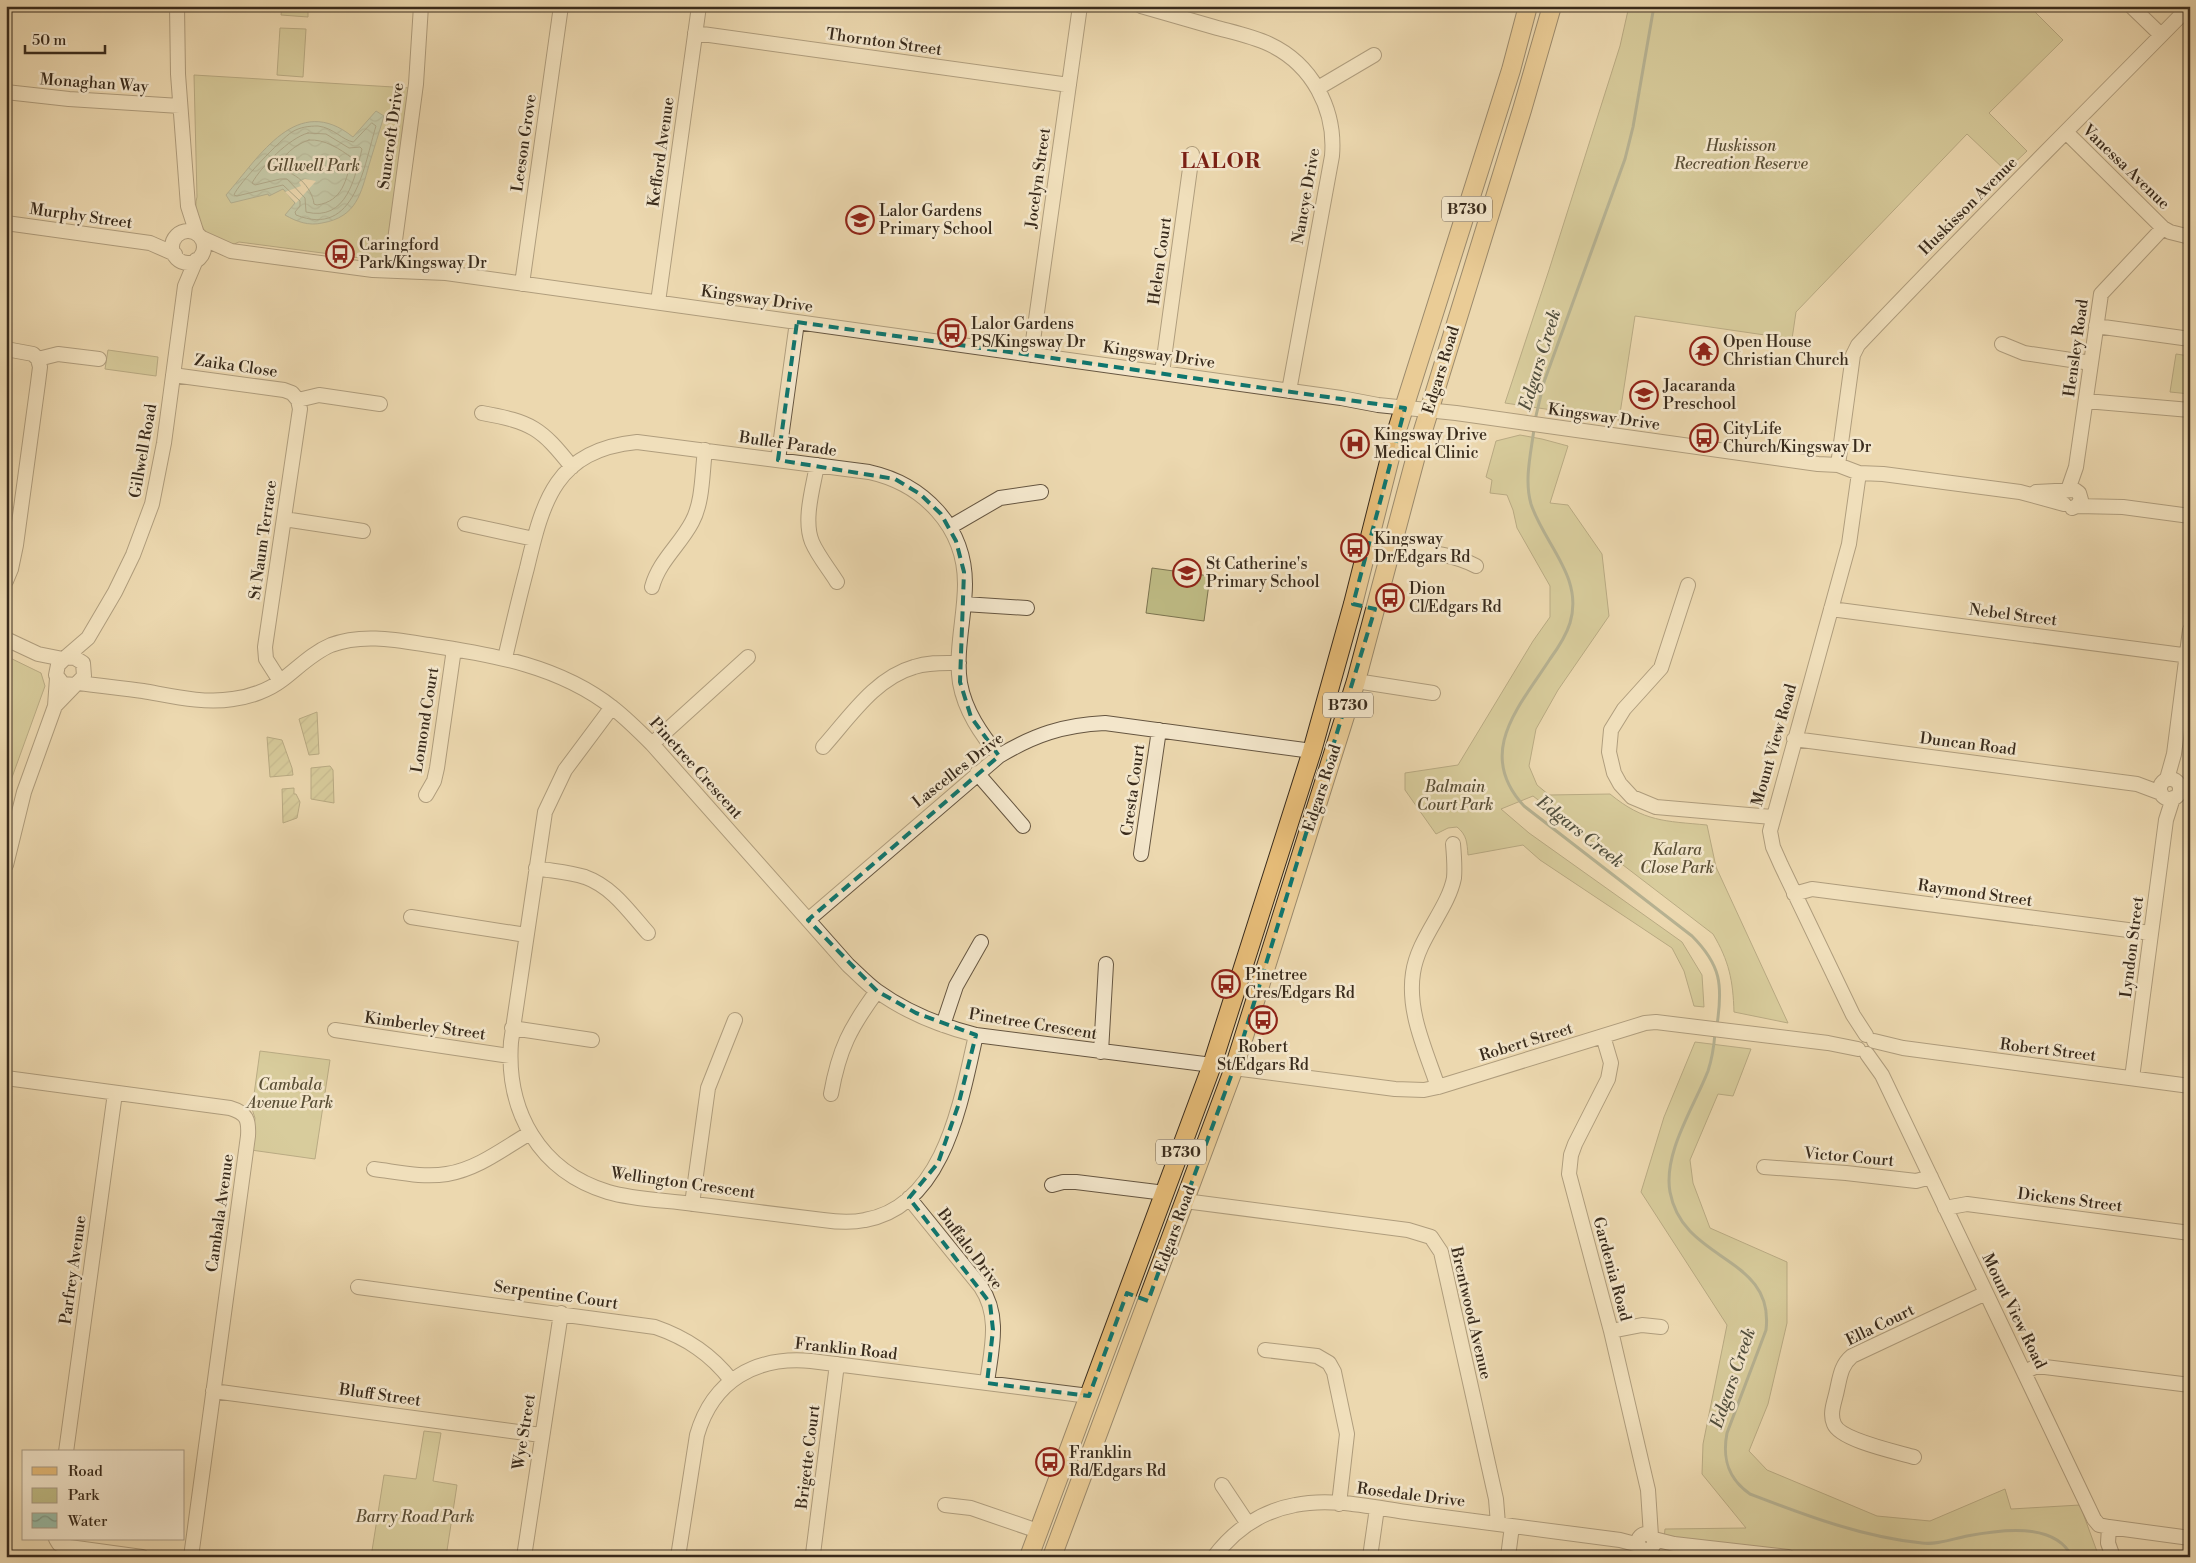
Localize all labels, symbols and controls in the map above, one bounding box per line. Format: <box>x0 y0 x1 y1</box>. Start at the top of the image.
scale bar <box>25 22 105 54</box>
street label: Thornton Street <box>825 24 944 60</box>
text: 50 m <box>32 31 66 50</box>
street label: Monaghan Way <box>39 69 149 97</box>
street label: Suncroft Drive <box>374 81 408 191</box>
street label: Leeson Grove <box>507 93 541 193</box>
street label: Kefford Avenue <box>643 96 679 208</box>
street label: Vanessa Avenue <box>2077 120 2174 214</box>
street label: Jocelyn Street <box>1021 126 1055 230</box>
park label: Huskisson Recreation Reserve <box>1673 136 1809 174</box>
street label: Nancye Drive <box>1288 147 1324 245</box>
district label: LALOR <box>1181 149 1261 175</box>
street label: Huskisson Avenue <box>1915 153 2021 259</box>
park label: Gillwell Park <box>266 156 360 176</box>
road number: B730 <box>1442 196 1492 222</box>
street label: Murphy Street <box>28 199 134 233</box>
place label: Lalor Gardens Primary School <box>879 201 993 239</box>
school or university icon: Lalor Gardens Primary School <box>845 205 875 235</box>
street label: Helen Court <box>1144 215 1176 306</box>
place label: Caringford Park/Kingsway Dr <box>359 235 487 273</box>
bus stop icon: Caringford Park/Kingsway Dr <box>325 239 355 269</box>
street label: Kingsway Drive <box>700 281 814 317</box>
street label: Hensley Road <box>2059 298 2093 398</box>
water label: Edgars Creek <box>1513 307 1566 414</box>
place label: Lalor Gardens PS/Kingsway Dr <box>971 314 1086 352</box>
bus stop icon: Lalor Gardens PS/Kingsway Dr <box>937 318 967 348</box>
street label: Edgars Road <box>1418 324 1464 416</box>
place label: Open House Christian Church <box>1723 332 1849 370</box>
temple icon: Open House Christian Church <box>1689 336 1719 366</box>
street label: Kingsway Drive <box>1102 337 1216 373</box>
street label: Zaika Close <box>193 350 279 382</box>
place label: Jacaranda Preschool <box>1662 376 1737 414</box>
school or university icon: Jacaranda Preschool <box>1629 380 1659 410</box>
street label: Kingsway Drive <box>1547 399 1661 435</box>
street label: Gillwell Road <box>125 402 161 500</box>
place label: CityLife Church/Kingsway Dr <box>1723 419 1872 457</box>
bus stop icon: CityLife Church/Kingsway Dr <box>1689 423 1719 453</box>
place label: Kingsway Drive Medical Clinic <box>1374 425 1487 463</box>
street label: Buller Parade <box>737 427 838 461</box>
hospital icon: Kingsway Drive Medical Clinic <box>1340 429 1370 459</box>
street label: St Naum Terrace <box>245 479 281 601</box>
place label: Kingsway Dr/Edgars Rd <box>1374 529 1470 567</box>
bus stop icon: Kingsway Dr/Edgars Rd <box>1340 533 1370 563</box>
place label: St Catherine's Primary School <box>1206 554 1320 592</box>
school or university icon: St Catherine's Primary School <box>1172 558 1202 588</box>
place label: Dion Cl/Edgars Rd <box>1409 579 1502 617</box>
bus stop icon: Dion Cl/Edgars Rd <box>1375 583 1405 613</box>
street label: Nebel Street <box>1968 600 2058 630</box>
street label: Lomond Court <box>407 665 443 774</box>
street label: Mount View Road <box>1747 682 1801 808</box>
road number: B730 <box>1323 692 1373 718</box>
street label: Pinetree Crescent <box>645 713 747 823</box>
street label: Lascelles Drive <box>908 728 1008 812</box>
street label: Duncan Road <box>1919 728 2017 760</box>
street label: Edgars Road <box>1298 742 1346 834</box>
street label: Cresta Court <box>1117 743 1149 837</box>
park label: Balmain Court Park <box>1417 777 1493 815</box>
water label: Edgars Creek <box>1531 790 1628 873</box>
park label: Kalara Close Park <box>1640 840 1714 878</box>
street label: Raymond Street <box>1916 875 2034 911</box>
street label: Lyndon Street <box>2116 895 2148 999</box>
place label: Pinetree Cres/Edgars Rd <box>1245 965 1355 1003</box>
bus stop icon: Pinetree Cres/Edgars Rd <box>1211 969 1241 999</box>
street label: Pinetree Crescent <box>967 1004 1099 1044</box>
bus stop icon: Robert St/Edgars Rd <box>1248 1005 1278 1035</box>
street label: Kimberley Street <box>363 1008 487 1044</box>
street label: Robert Street <box>1477 1018 1576 1066</box>
street label: Robert Street <box>1999 1034 2098 1066</box>
place label: Robert St/Edgars Rd <box>1217 1037 1309 1075</box>
park label: Cambala Avenue Park <box>245 1075 333 1113</box>
road number: B730 <box>1156 1140 1206 1164</box>
street label: Victor Court <box>1802 1143 1895 1171</box>
street label: Cambala Avenue <box>202 1153 238 1273</box>
street label: Wellington Crescent <box>608 1163 757 1203</box>
street label: Edgars Road <box>1150 1183 1200 1275</box>
street label: Dickens Street <box>2016 1184 2124 1216</box>
street label: Buffalo Drive <box>932 1204 1007 1294</box>
street label: Parfrey Avenue <box>55 1214 91 1326</box>
street label: Gardenia Road <box>1588 1215 1636 1323</box>
street label: Brentwood Avenue <box>1446 1244 1496 1381</box>
street label: Mount View Road <box>1977 1250 2051 1372</box>
street label: Serpentine Court <box>492 1276 620 1314</box>
street label: Ella Court <box>1842 1300 1918 1350</box>
water label: Edgars Creek <box>1705 1325 1761 1432</box>
street label: Franklin Road <box>794 1334 898 1364</box>
street label: Bluff Street <box>337 1379 422 1411</box>
street label: Wye Street <box>508 1392 540 1472</box>
street label: Brigette Court <box>792 1404 824 1511</box>
place label: Franklin Rd/Edgars Rd <box>1069 1443 1166 1481</box>
bus stop icon: Franklin Rd/Edgars Rd <box>1035 1447 1065 1477</box>
legend <box>22 1450 185 1540</box>
text: Road <box>68 1462 103 1481</box>
street label: Rosedale Drive <box>1356 1478 1466 1512</box>
text: Park <box>68 1486 100 1505</box>
park label: Barry Road Park <box>355 1507 474 1527</box>
text: Water <box>67 1512 108 1531</box>

